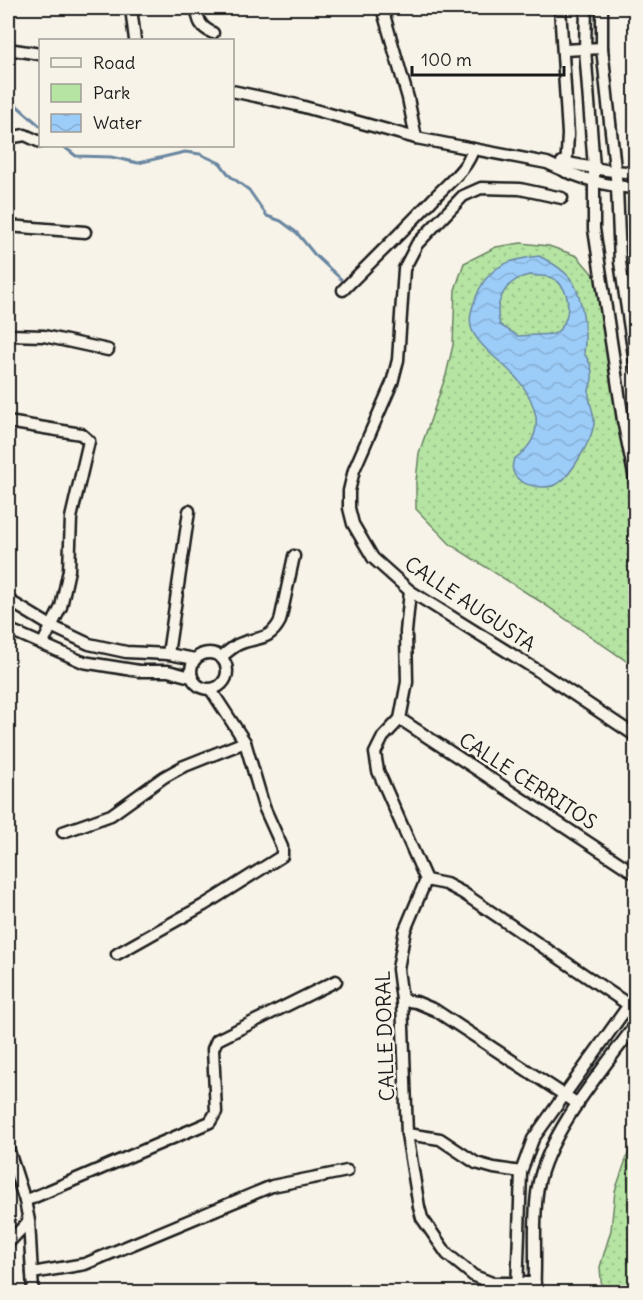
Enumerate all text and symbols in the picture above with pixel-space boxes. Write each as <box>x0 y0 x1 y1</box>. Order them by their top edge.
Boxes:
legend <box>39 39 234 147</box>
scale bar <box>412 39 564 77</box>
text: 100 m <box>421 48 472 71</box>
text: Road <box>93 51 136 74</box>
text: Park <box>93 81 130 104</box>
text: Water <box>93 111 143 134</box>
street label: CALLE AUGUSTA <box>400 551 541 657</box>
street label: CALLE CERRITOS <box>455 727 602 835</box>
street label: CALLE DORAL <box>370 970 399 1102</box>

